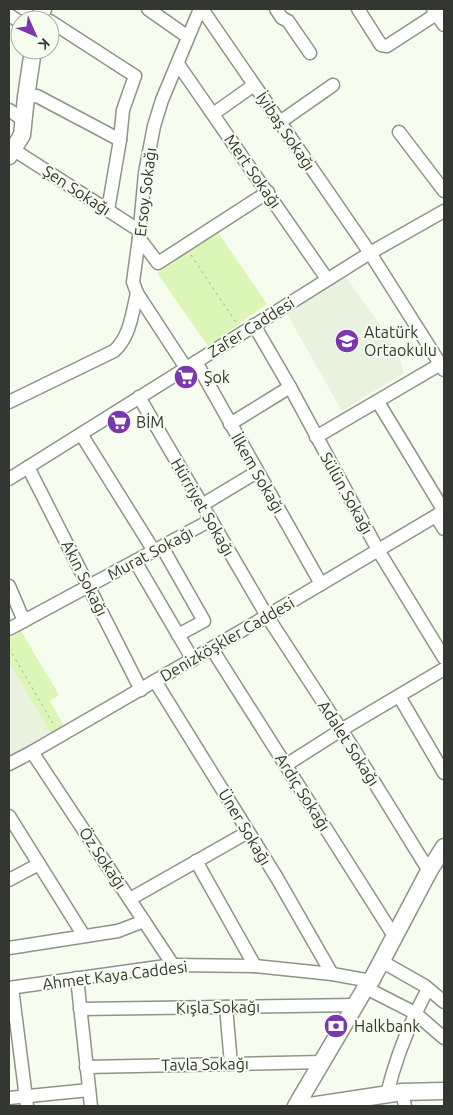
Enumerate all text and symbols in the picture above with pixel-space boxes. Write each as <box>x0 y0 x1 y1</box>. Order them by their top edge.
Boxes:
north arrow <box>10 10 60 60</box>
text: K <box>35 35 53 54</box>
street label: İyibaş Sokağı <box>253 88 319 174</box>
street label: Mert Sokağı <box>221 131 285 211</box>
street label: Ersoy Sokağı <box>131 146 159 238</box>
street label: Şen Sokağı <box>40 161 114 219</box>
street label: Zafer Caddesi <box>205 293 297 361</box>
place label: Atatürk Ortaokulu <box>364 323 437 359</box>
school or university icon: Atatürk Ortaokulu <box>334 328 360 354</box>
supermarket icon: Şok <box>173 364 199 390</box>
place label: Şok <box>204 368 230 386</box>
supermarket icon: BİM <box>106 409 132 435</box>
place label: BİM <box>136 413 164 431</box>
street label: İlkem Sokağı <box>228 430 288 516</box>
street label: Sülün Sokağı <box>317 449 377 537</box>
street label: Hürriyet Sokağı <box>168 455 238 559</box>
street label: Murat Sokağı <box>104 523 196 583</box>
street label: Akın Sokağı <box>58 537 112 619</box>
street label: Denizköşkler Caddesi <box>157 593 297 685</box>
street label: Adalet Sokağı <box>315 697 383 789</box>
street label: Ardıç Sokağı <box>272 750 334 834</box>
street label: Üner Sokağı <box>215 786 275 868</box>
street label: Öz Sokağı <box>76 824 130 892</box>
street label: Ahmet Kaya Caddesi <box>41 957 189 993</box>
street label: Kışla Sokağı <box>176 997 260 1017</box>
bank icon: Halkbank <box>323 1013 349 1039</box>
place label: Halkbank <box>354 1017 420 1035</box>
street label: Tavla Sokağı <box>161 1054 249 1074</box>

